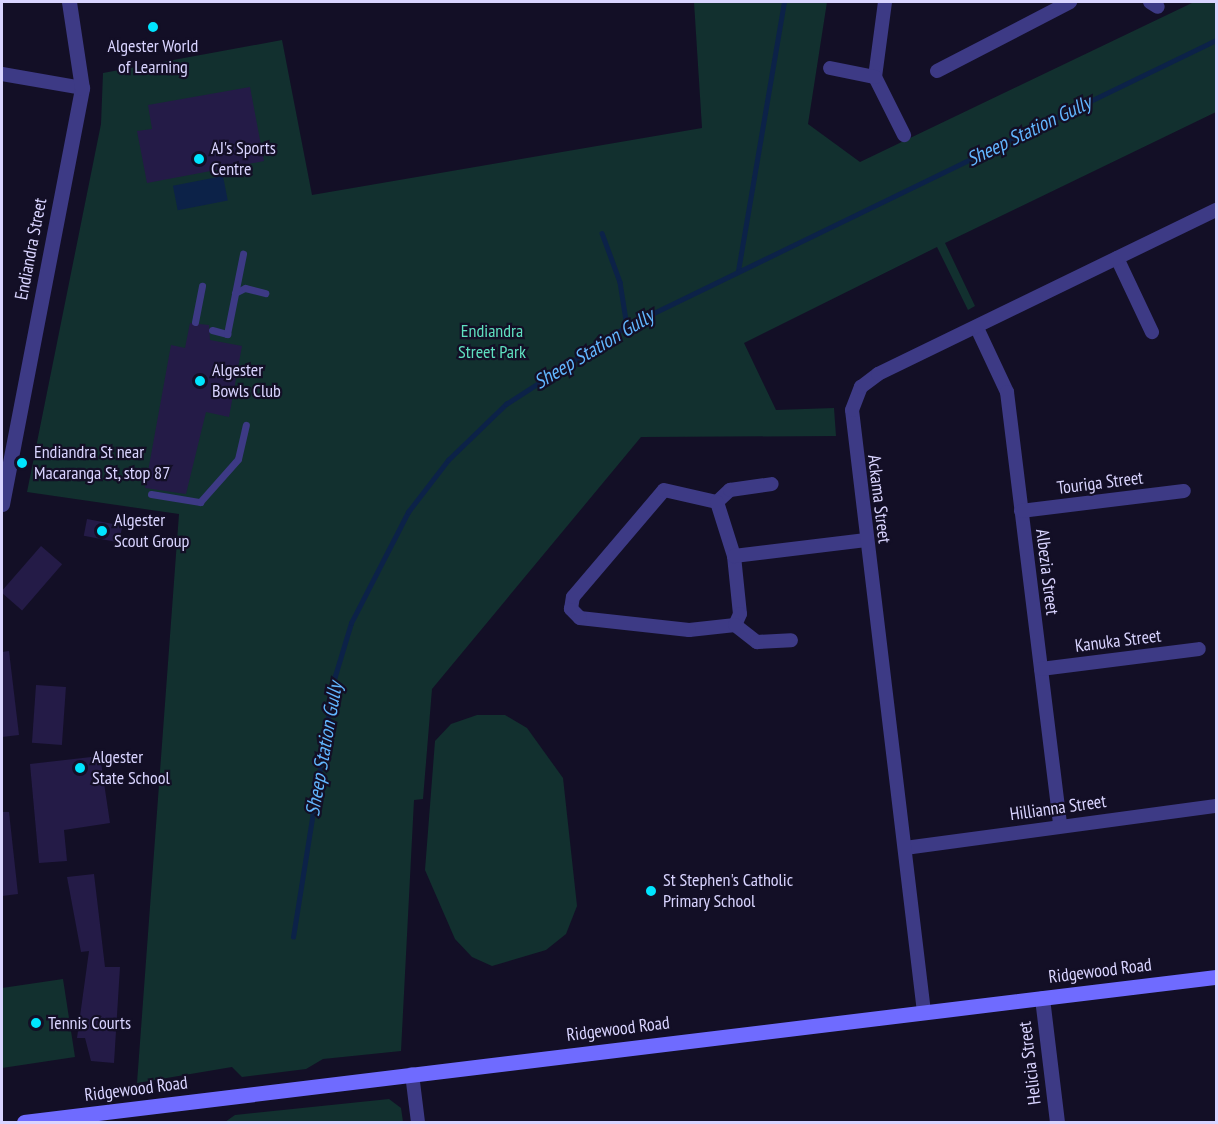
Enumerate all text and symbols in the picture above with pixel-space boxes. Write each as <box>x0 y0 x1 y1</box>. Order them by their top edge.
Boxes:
marker: Algester World of Learning <box>146 20 160 34</box>
place label: Algester World of Learning <box>107 36 199 78</box>
water label: Sheep Station Gully <box>963 90 1095 172</box>
place label: AJ's Sports Centre <box>211 138 276 180</box>
marker: AJ's Sports Centre <box>192 152 206 166</box>
street label: Endiandra Street <box>11 196 51 302</box>
water label: Sheep Station Gully <box>530 304 658 394</box>
park label: Endiandra Street Park <box>458 321 526 364</box>
place label: Algester Bowls Club <box>212 360 281 403</box>
marker: Algester Bowls Club <box>193 374 207 388</box>
place label: Endiandra St near Macaranga St, stop 87 <box>34 442 171 484</box>
street label: Ackama Street <box>863 454 895 544</box>
marker: Endiandra St near Macaranga St, stop 87 <box>15 456 29 470</box>
street label: Touriga Street <box>1056 467 1144 499</box>
place label: Algester Scout Group <box>114 510 189 552</box>
marker: Algester Scout Group <box>95 524 109 538</box>
street label: Albezia Street <box>1031 528 1063 616</box>
street label: Kanuka Street <box>1074 625 1162 657</box>
water label: Sheep Station Gully <box>300 680 348 818</box>
place label: Algester State School <box>92 747 170 789</box>
marker: Algester State School <box>73 761 87 775</box>
street label: Hillianna Street <box>1008 791 1108 825</box>
place label: St Stephen's Catholic Primary School <box>663 870 793 912</box>
marker: St Stephen's Catholic Primary School <box>644 884 658 898</box>
street label: Ridgewood Road <box>1047 954 1153 988</box>
place label: Tennis Courts <box>48 1012 131 1034</box>
street label: Ridgewood Road <box>565 1012 671 1046</box>
marker: Tennis Courts <box>29 1016 43 1030</box>
street label: Helicia Street <box>1014 1020 1046 1106</box>
street label: Ridgewood Road <box>83 1072 189 1106</box>

